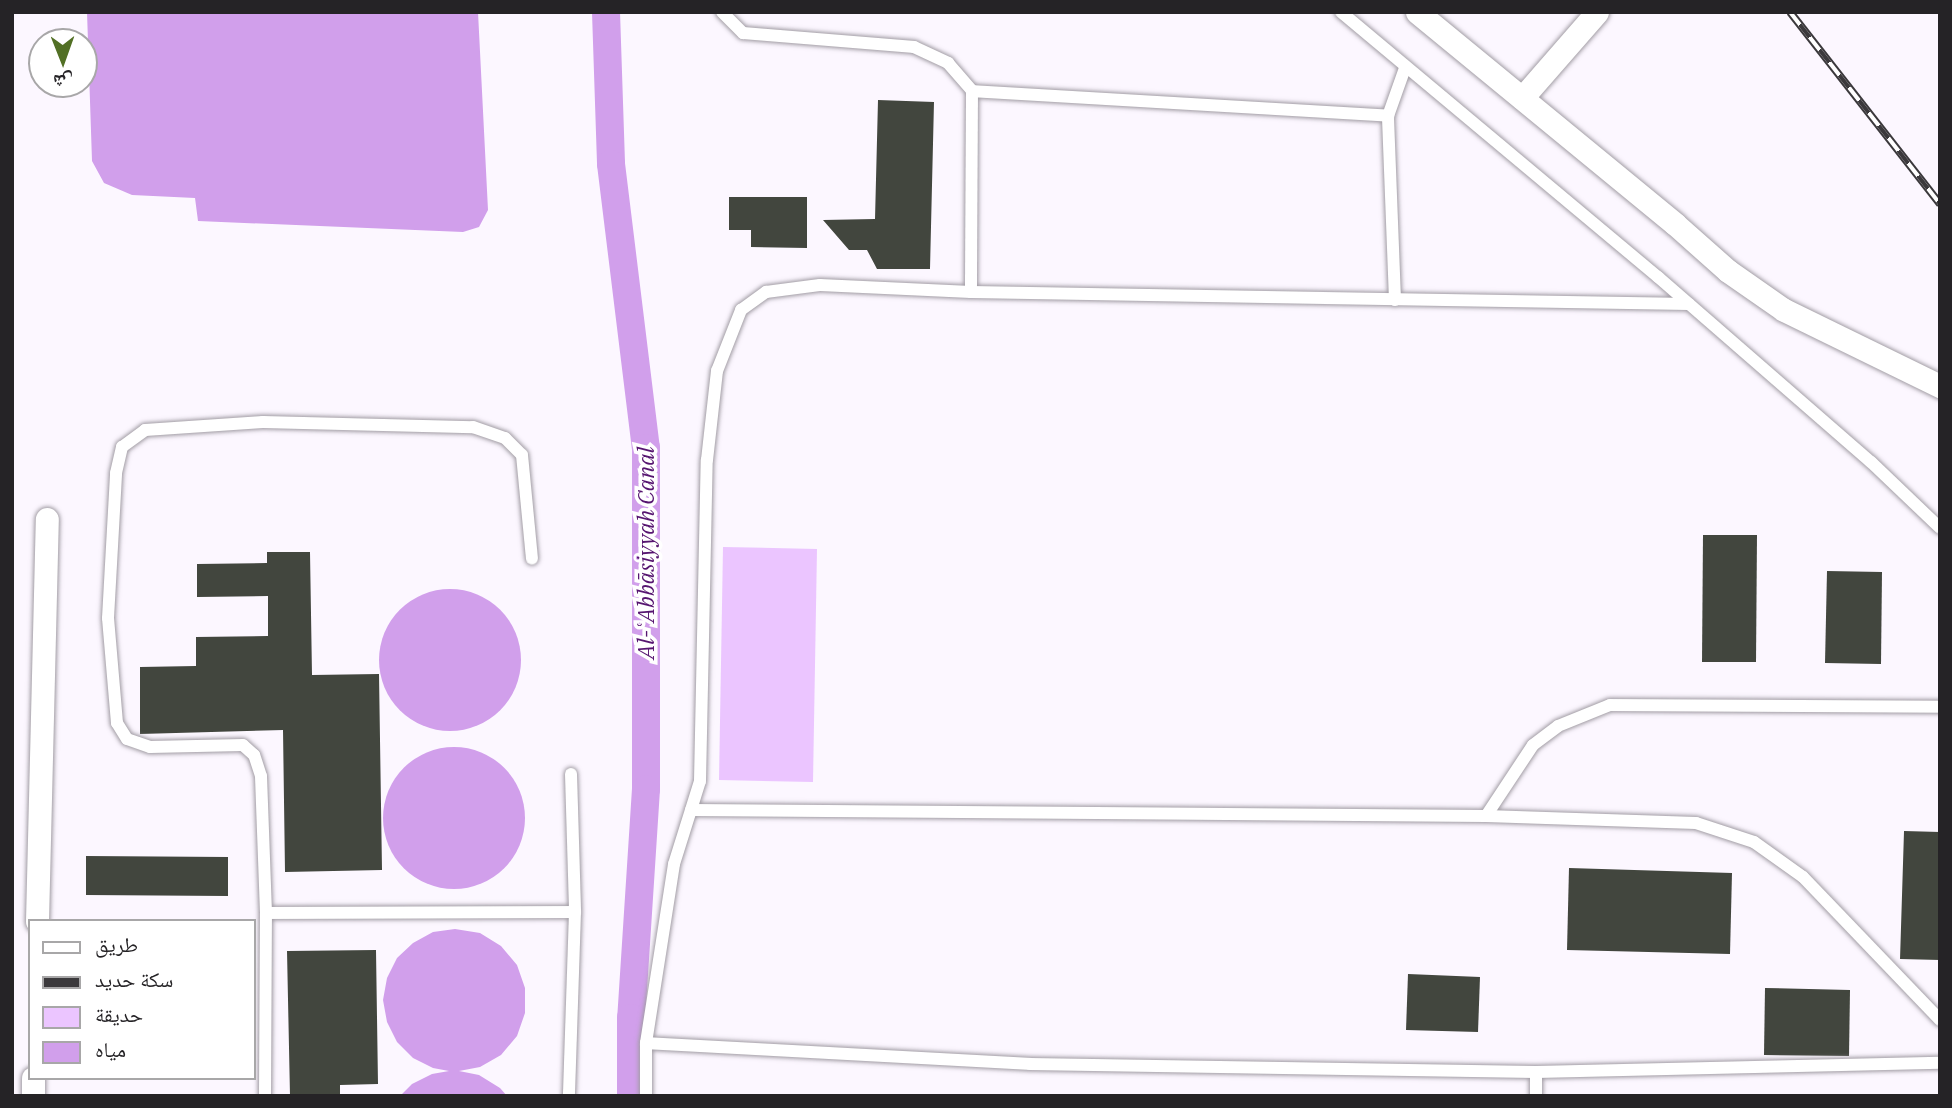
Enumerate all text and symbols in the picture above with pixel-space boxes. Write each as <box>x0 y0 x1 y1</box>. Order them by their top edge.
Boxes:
north arrow <box>28 28 98 98</box>
text: ش <box>53 70 74 94</box>
water label: Al-ʿAbbāsiyyah Canal <box>631 447 659 659</box>
legend <box>28 919 256 1080</box>
text: طريق <box>95 930 138 958</box>
text: سكة حديد <box>95 965 173 993</box>
text: حديقة <box>95 1000 143 1028</box>
text: مياه <box>95 1035 126 1063</box>

